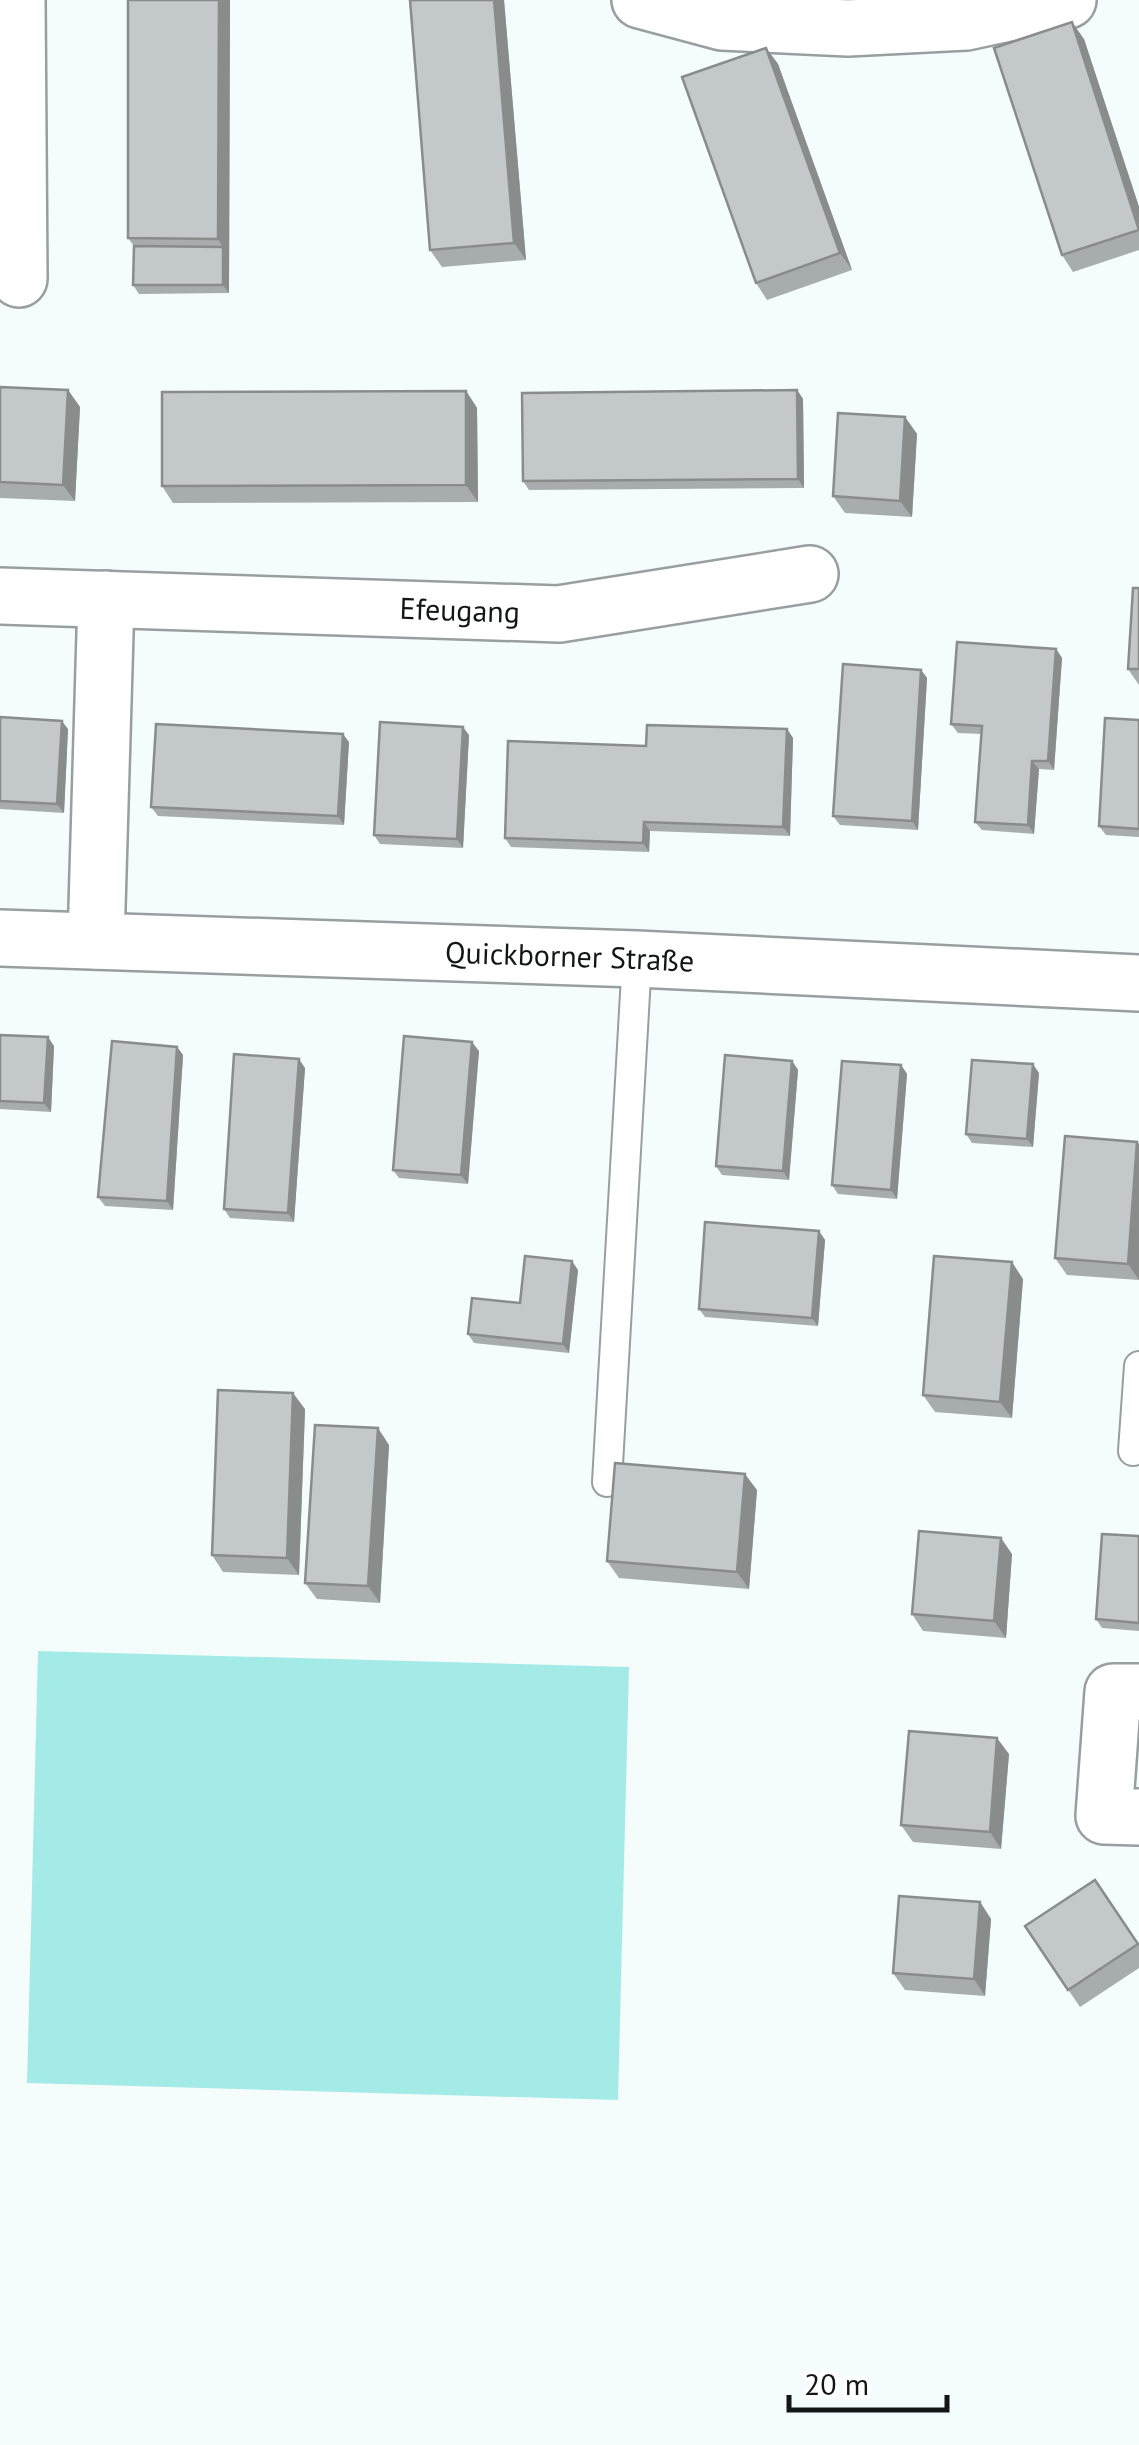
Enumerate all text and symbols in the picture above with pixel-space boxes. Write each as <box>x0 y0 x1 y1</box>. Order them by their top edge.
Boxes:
street label: Efeugang <box>399 588 521 631</box>
street label: Quickborner Straße <box>445 932 695 980</box>
scale bar <box>789 2350 946 2412</box>
text: 20 m <box>804 2364 869 2403</box>

